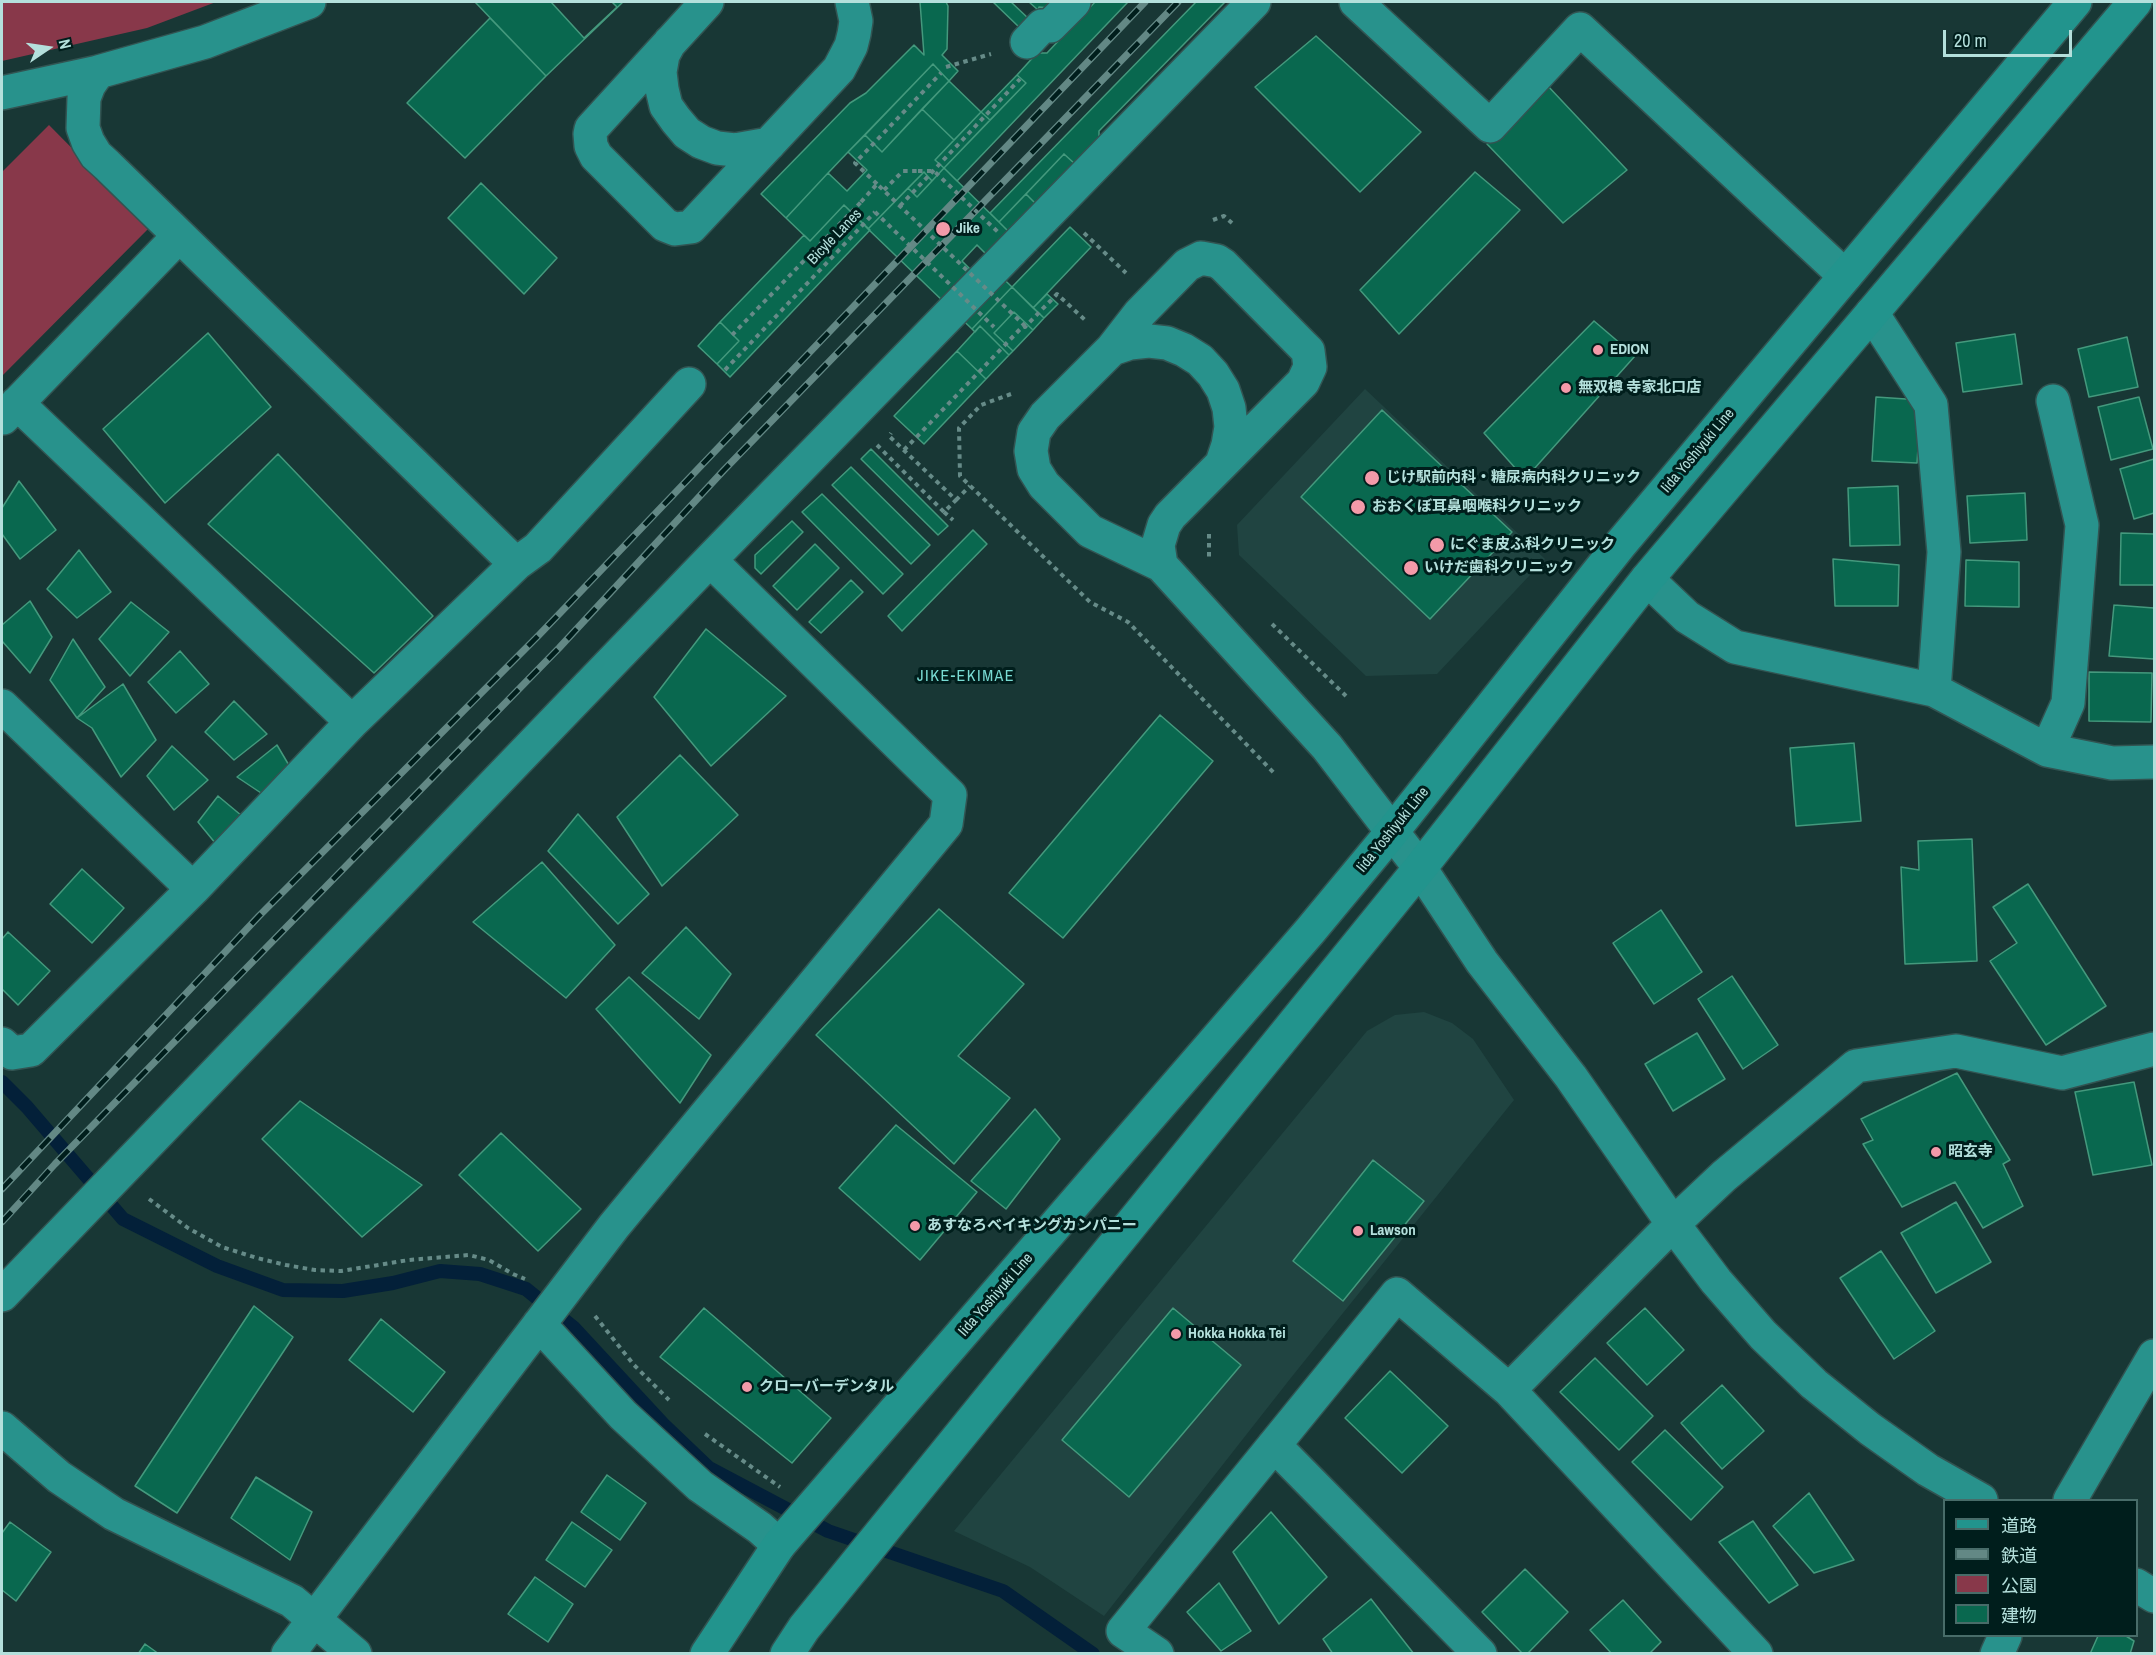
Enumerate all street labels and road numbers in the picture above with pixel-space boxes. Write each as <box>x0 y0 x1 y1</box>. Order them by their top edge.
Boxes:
street label: Bicyle Lanes <box>804 205 866 269</box>
street label: Iida Yoshiyuki Line <box>1658 405 1738 497</box>
street label: Iida Yoshiyuki Line <box>1353 784 1433 876</box>
street label: Iida Yoshiyuki Line <box>955 1250 1037 1340</box>

